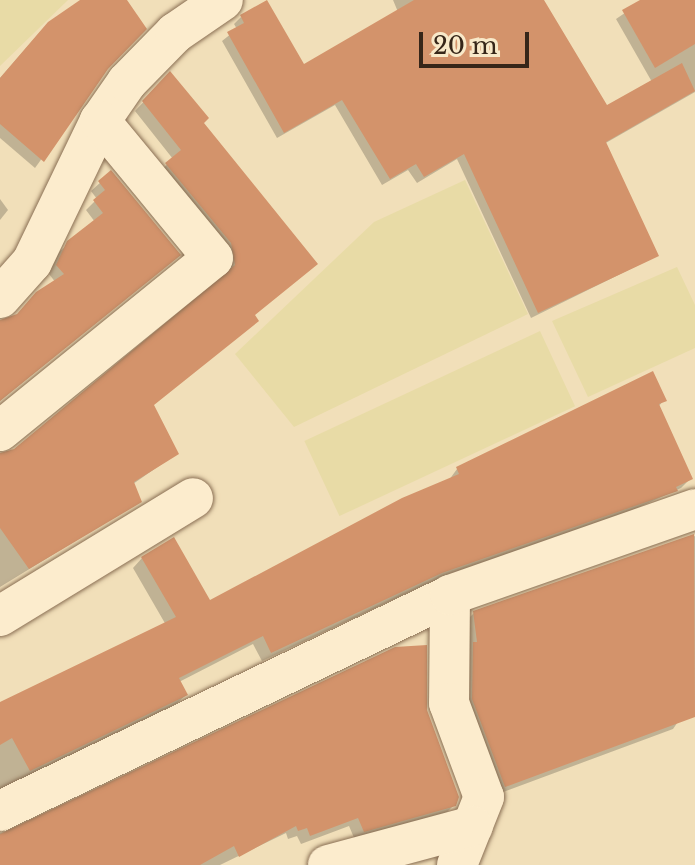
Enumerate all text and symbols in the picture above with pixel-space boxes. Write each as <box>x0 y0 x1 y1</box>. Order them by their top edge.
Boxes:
scale bar <box>423 16 533 66</box>
text: 20 m <box>433 31 498 60</box>

